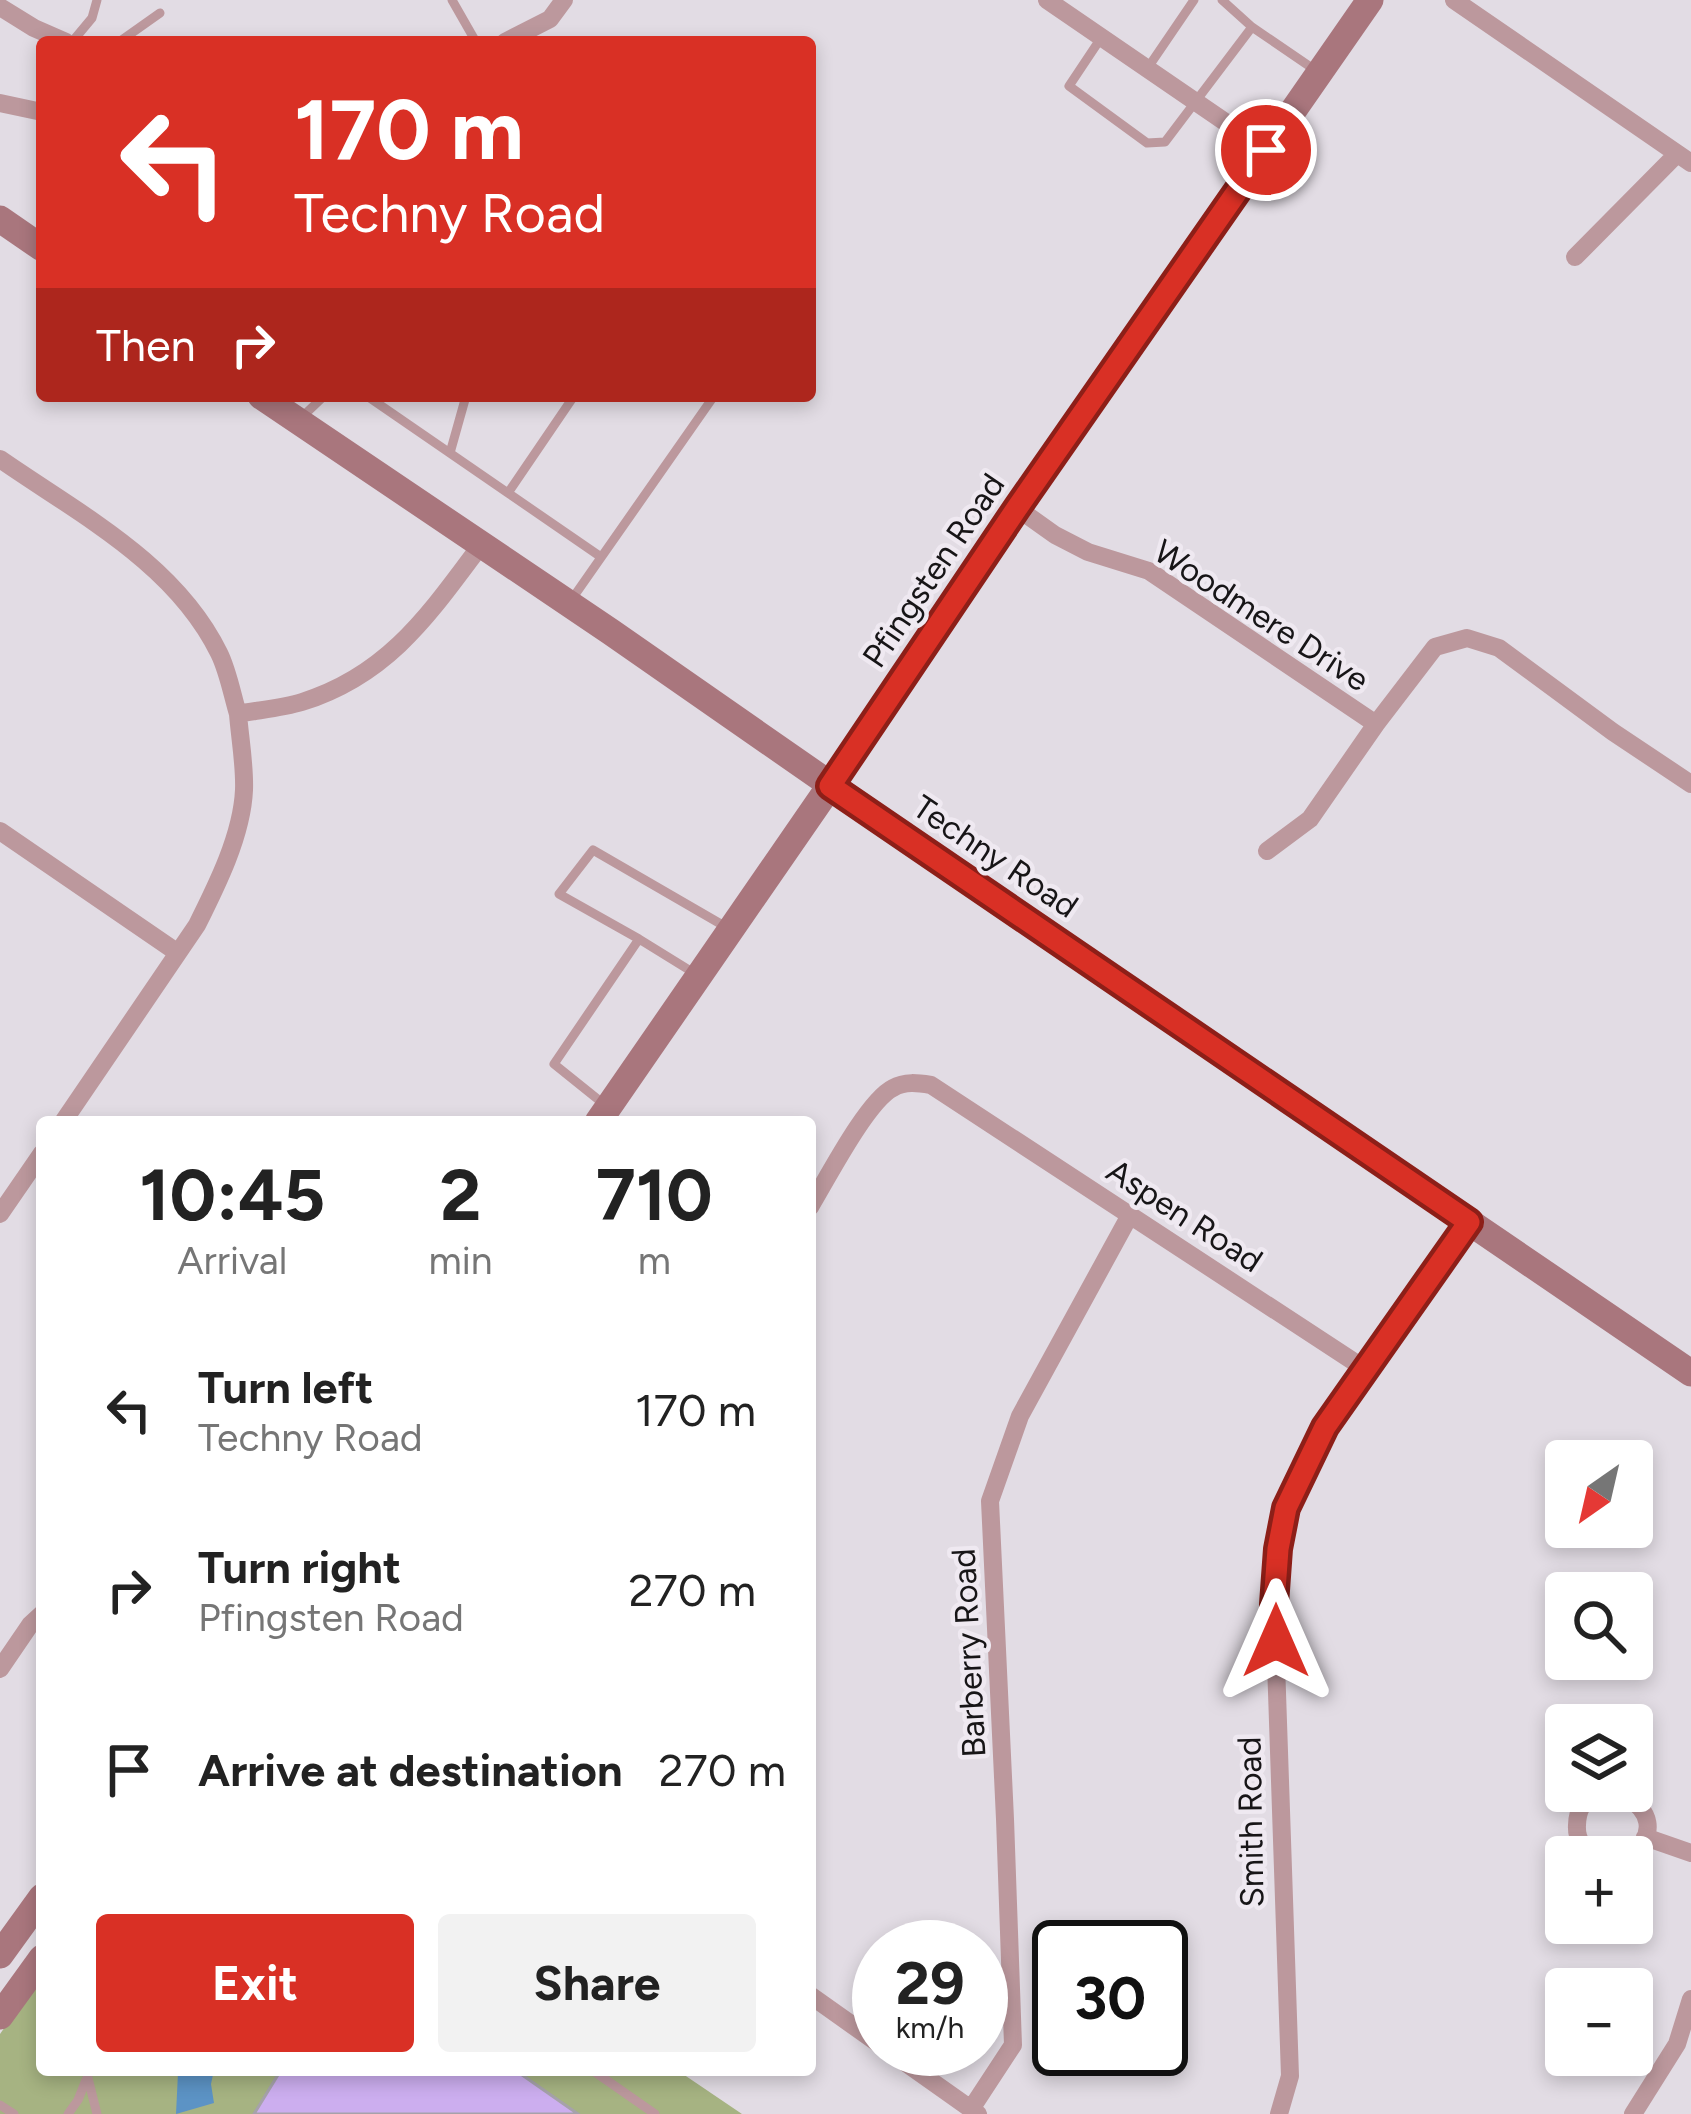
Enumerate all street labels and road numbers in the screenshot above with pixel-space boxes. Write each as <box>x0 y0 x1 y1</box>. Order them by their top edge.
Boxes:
street label: Pfingsten Road <box>854 466 1013 674</box>
street label: Woodmere Drive <box>1147 532 1376 699</box>
street label: Techny Road <box>906 787 1085 926</box>
street label: Aspen Road <box>1100 1151 1270 1280</box>
street label: Barberry Road <box>944 1547 993 1758</box>
street label: Smith Road <box>1230 1736 1271 1908</box>

